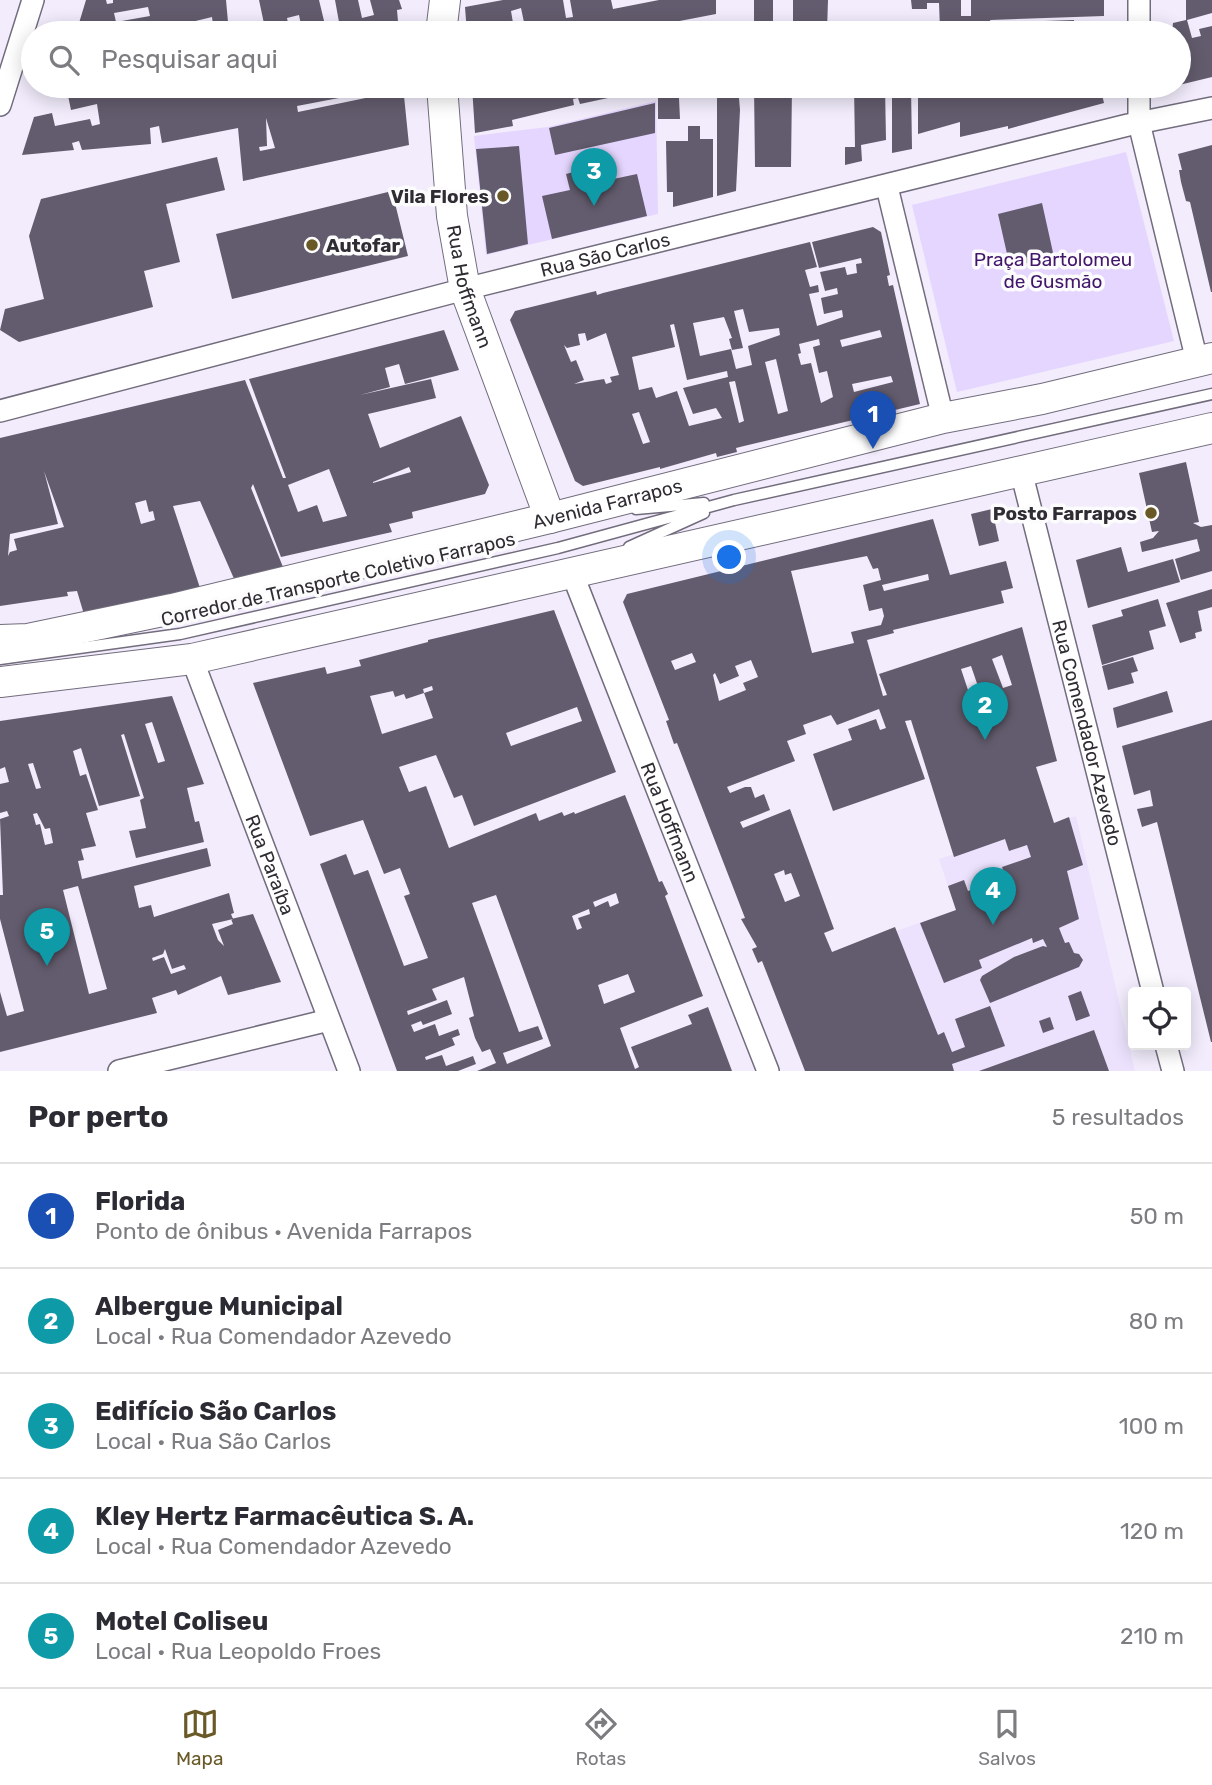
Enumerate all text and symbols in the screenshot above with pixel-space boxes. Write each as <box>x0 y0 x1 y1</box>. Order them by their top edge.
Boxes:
search box <box>21 21 1191 98</box>
icon: search <box>45 41 83 79</box>
text: Pesquisar aqui <box>101 44 278 75</box>
pin: 3 <box>571 148 617 206</box>
place label: Vila Flores <box>391 185 489 208</box>
marker: Vila Flores <box>495 188 511 204</box>
street label: Rua Hoffmann <box>442 223 497 351</box>
street label: Rua São Carlos <box>538 227 672 281</box>
place label: Autofar <box>326 234 401 257</box>
marker: Autofar <box>304 237 320 253</box>
park label: Praça Bartolomeu de Gusmão <box>974 248 1132 293</box>
pin: 1 <box>850 391 896 449</box>
street label: Avenida Farrapos <box>530 473 684 533</box>
place label: Posto Farrapos <box>993 502 1137 525</box>
marker: Posto Farrapos <box>1143 505 1159 521</box>
street label: Corredor de Transporte Coletivo Farrapos <box>159 527 517 631</box>
your location <box>712 540 746 574</box>
street label: Rua Comendador Azevedo <box>1048 617 1127 848</box>
pin: 2 <box>962 682 1008 740</box>
street label: Rua Hoffmann <box>636 759 704 886</box>
street label: Rua Paraíba <box>241 811 300 918</box>
pin: 4 <box>970 867 1016 925</box>
pin: 5 <box>24 908 70 966</box>
map controls <box>1128 987 1191 1050</box>
button: locate <box>1128 987 1191 1050</box>
text: Por perto <box>28 1099 169 1135</box>
text: 5 resultados <box>1052 1103 1184 1131</box>
text: Florida <box>95 1186 185 1217</box>
text: 1 <box>45 1202 57 1230</box>
text: 50 m <box>1130 1202 1184 1230</box>
text: Ponto de ônibus · Avenida Farrapos <box>95 1217 472 1245</box>
text: Albergue Municipal <box>95 1291 343 1322</box>
text: 2 <box>44 1307 58 1335</box>
text: 80 m <box>1129 1307 1184 1335</box>
text: Local · Rua Comendador Azevedo <box>95 1322 452 1350</box>
text: Edifício São Carlos <box>95 1396 336 1427</box>
text: 3 <box>43 1412 59 1440</box>
text: 100 m <box>1119 1412 1184 1440</box>
text: Local · Rua São Carlos <box>95 1427 331 1455</box>
text: Kley Hertz Farmacêutica S. A. <box>95 1501 474 1532</box>
text: 4 <box>43 1517 59 1545</box>
text: 120 m <box>1120 1517 1184 1545</box>
text: Local · Rua Comendador Azevedo <box>95 1532 452 1560</box>
text: Motel Coliseu <box>95 1606 268 1637</box>
text: 5 <box>44 1622 58 1650</box>
text: 210 m <box>1120 1622 1184 1650</box>
text: Local · Rua Leopoldo Froes <box>95 1637 381 1665</box>
tab: Mapa <box>176 1705 223 1770</box>
tab: Rotas <box>575 1705 626 1770</box>
tab: Salvos <box>978 1705 1036 1770</box>

